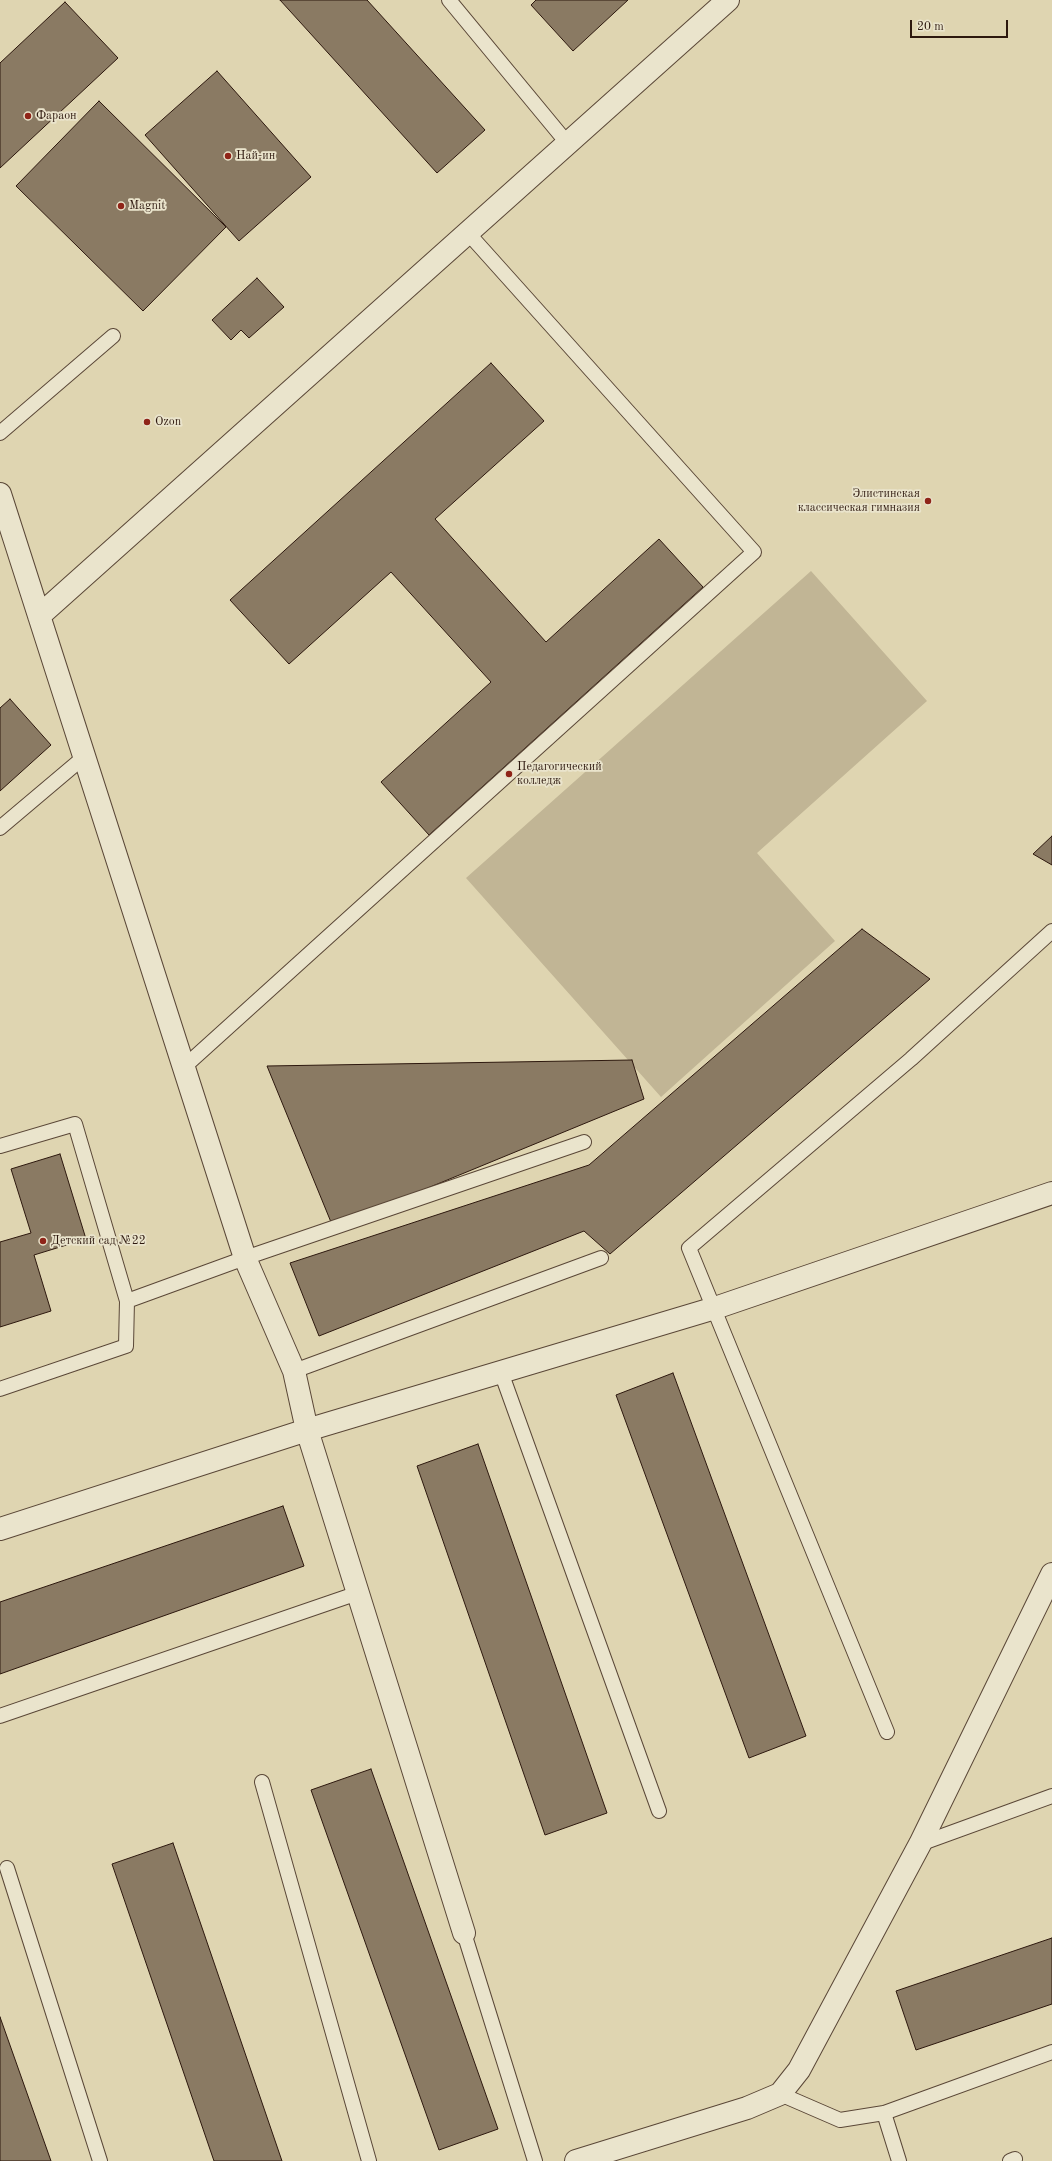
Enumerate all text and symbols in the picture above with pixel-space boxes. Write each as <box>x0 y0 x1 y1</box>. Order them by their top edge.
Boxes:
scale bar <box>912 12 1010 38</box>
text: 20 m <box>917 21 944 33</box>
place label: Фараон <box>36 109 77 123</box>
marker: Фараон <box>23 111 33 121</box>
place label: Най-ин <box>236 149 275 163</box>
marker: Най-ин <box>223 151 233 161</box>
place label: Magnit <box>129 199 165 213</box>
marker: Magnit <box>116 201 126 211</box>
place label: Ozon <box>155 415 181 429</box>
marker: Ozon <box>142 417 152 427</box>
place label: Элистинская классическая гимназия <box>798 487 920 515</box>
marker: Элистинская классическая гимназия <box>923 496 933 506</box>
place label: Педагогический колледж <box>517 760 602 788</box>
marker: Педагогический колледж <box>504 769 514 779</box>
place label: Детский сад №22 <box>51 1234 146 1248</box>
marker: Детский сад №22 <box>38 1236 48 1246</box>

